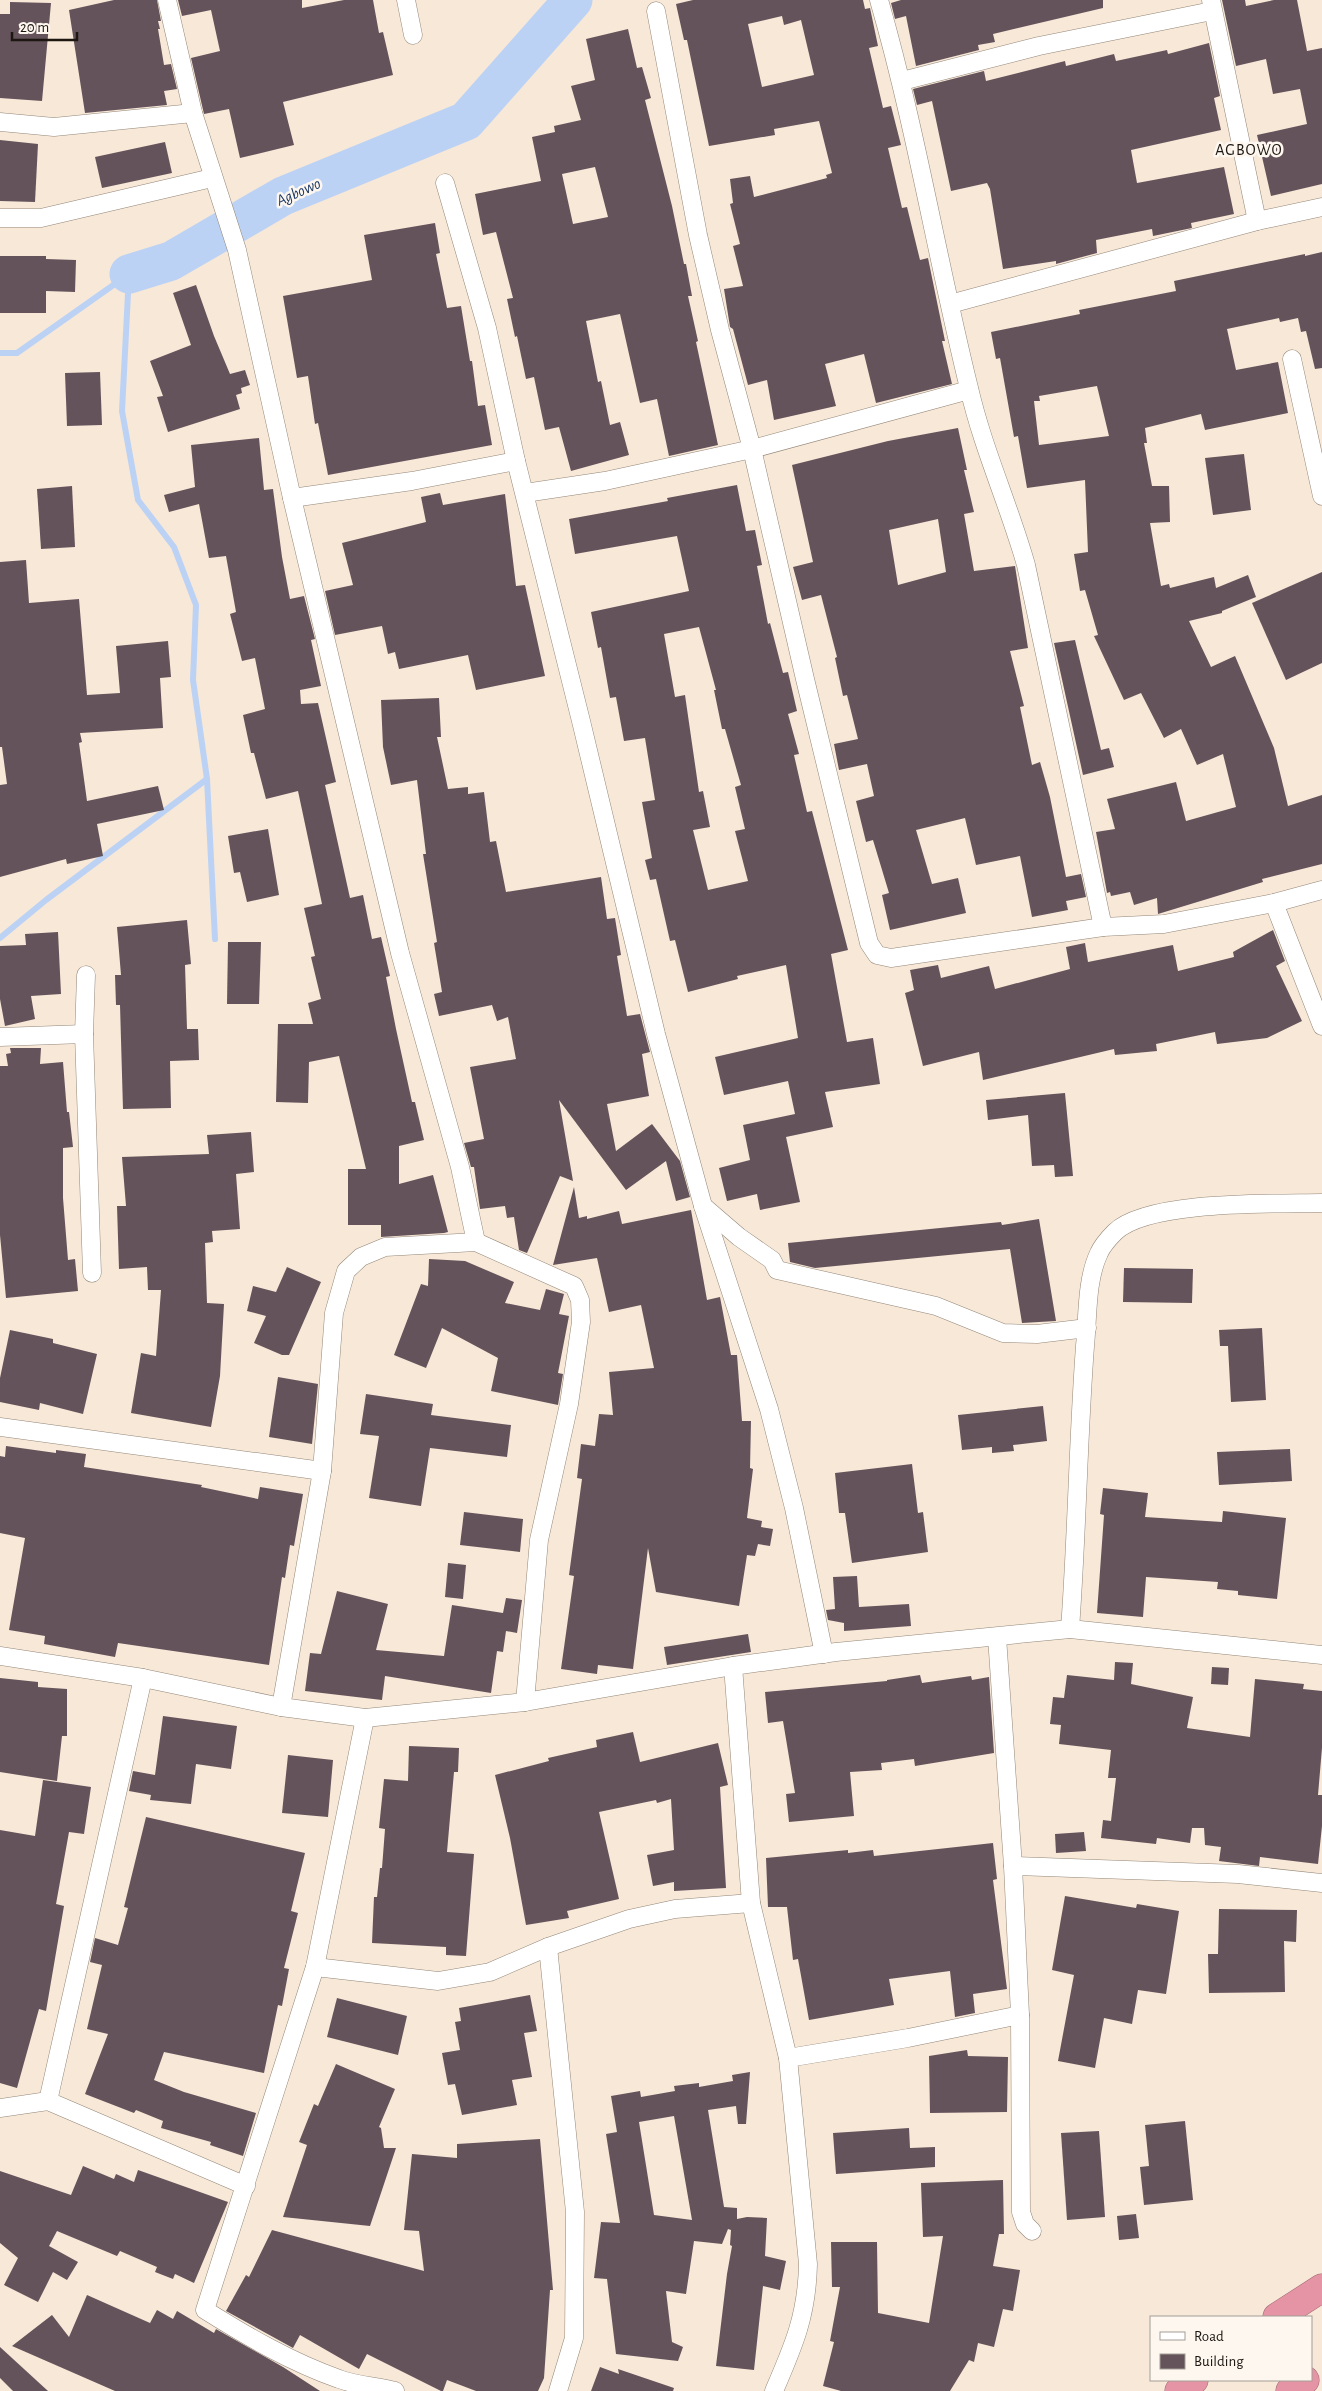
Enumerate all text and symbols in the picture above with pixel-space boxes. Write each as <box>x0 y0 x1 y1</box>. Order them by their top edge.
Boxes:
scale bar <box>12 10 78 42</box>
text: 20 m <box>20 20 49 35</box>
district label: AGBOWO <box>1215 142 1283 158</box>
water label: Agbowo <box>273 175 323 209</box>
legend <box>1150 2316 1312 2381</box>
text: Road <box>1194 2329 1224 2344</box>
text: Building <box>1194 2354 1244 2369</box>

